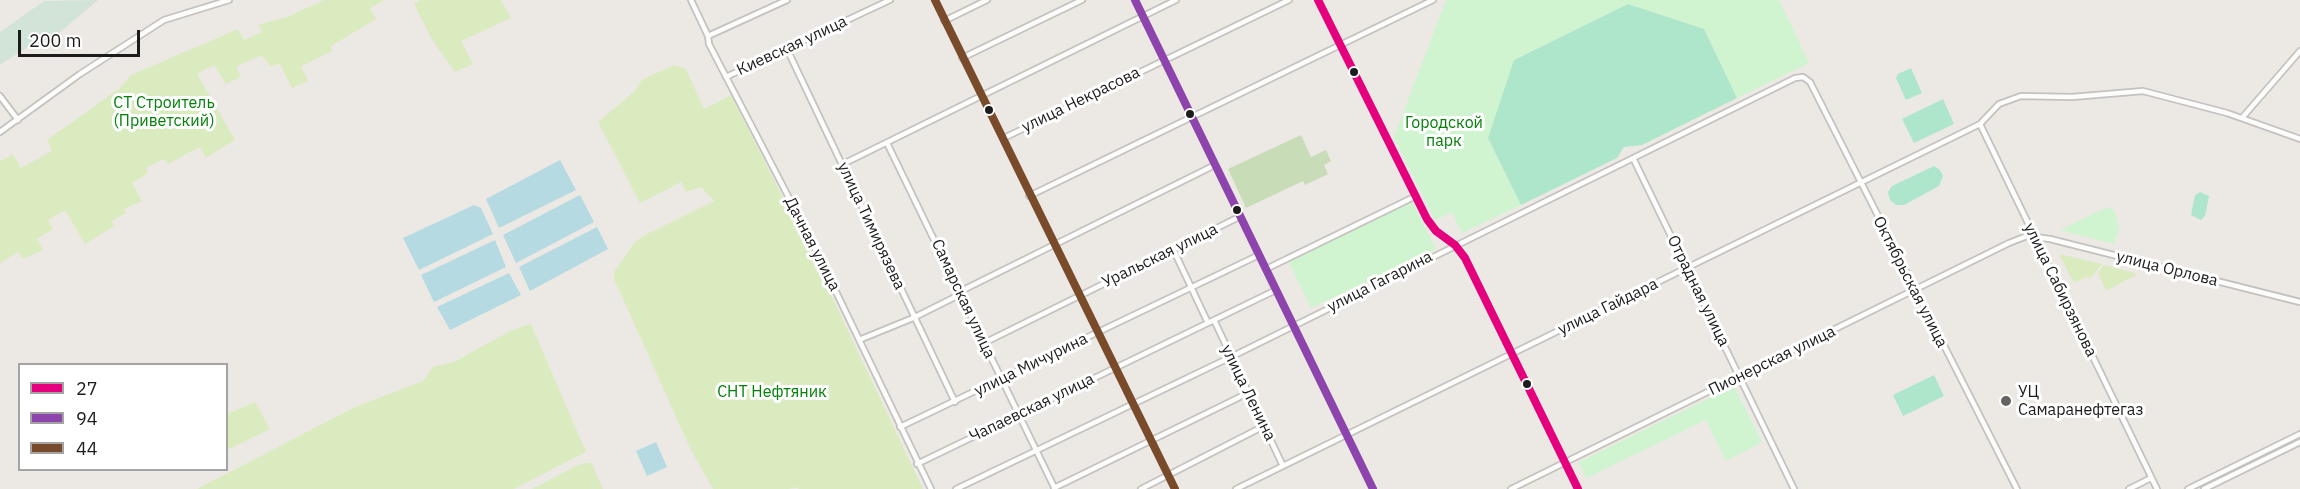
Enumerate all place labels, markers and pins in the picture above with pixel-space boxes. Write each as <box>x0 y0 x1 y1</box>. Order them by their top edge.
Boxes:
unlabelled marker <box>1348 66 1360 78</box>
unlabelled marker <box>983 104 995 116</box>
unlabelled marker <box>1184 108 1196 120</box>
unlabelled marker <box>1231 204 1243 216</box>
unlabelled marker <box>1521 378 1533 390</box>
place label: УЦ Самаранефтегаз <box>2018 382 2143 420</box>
marker: УЦ Самаранефтегаз <box>1999 394 2013 408</box>

